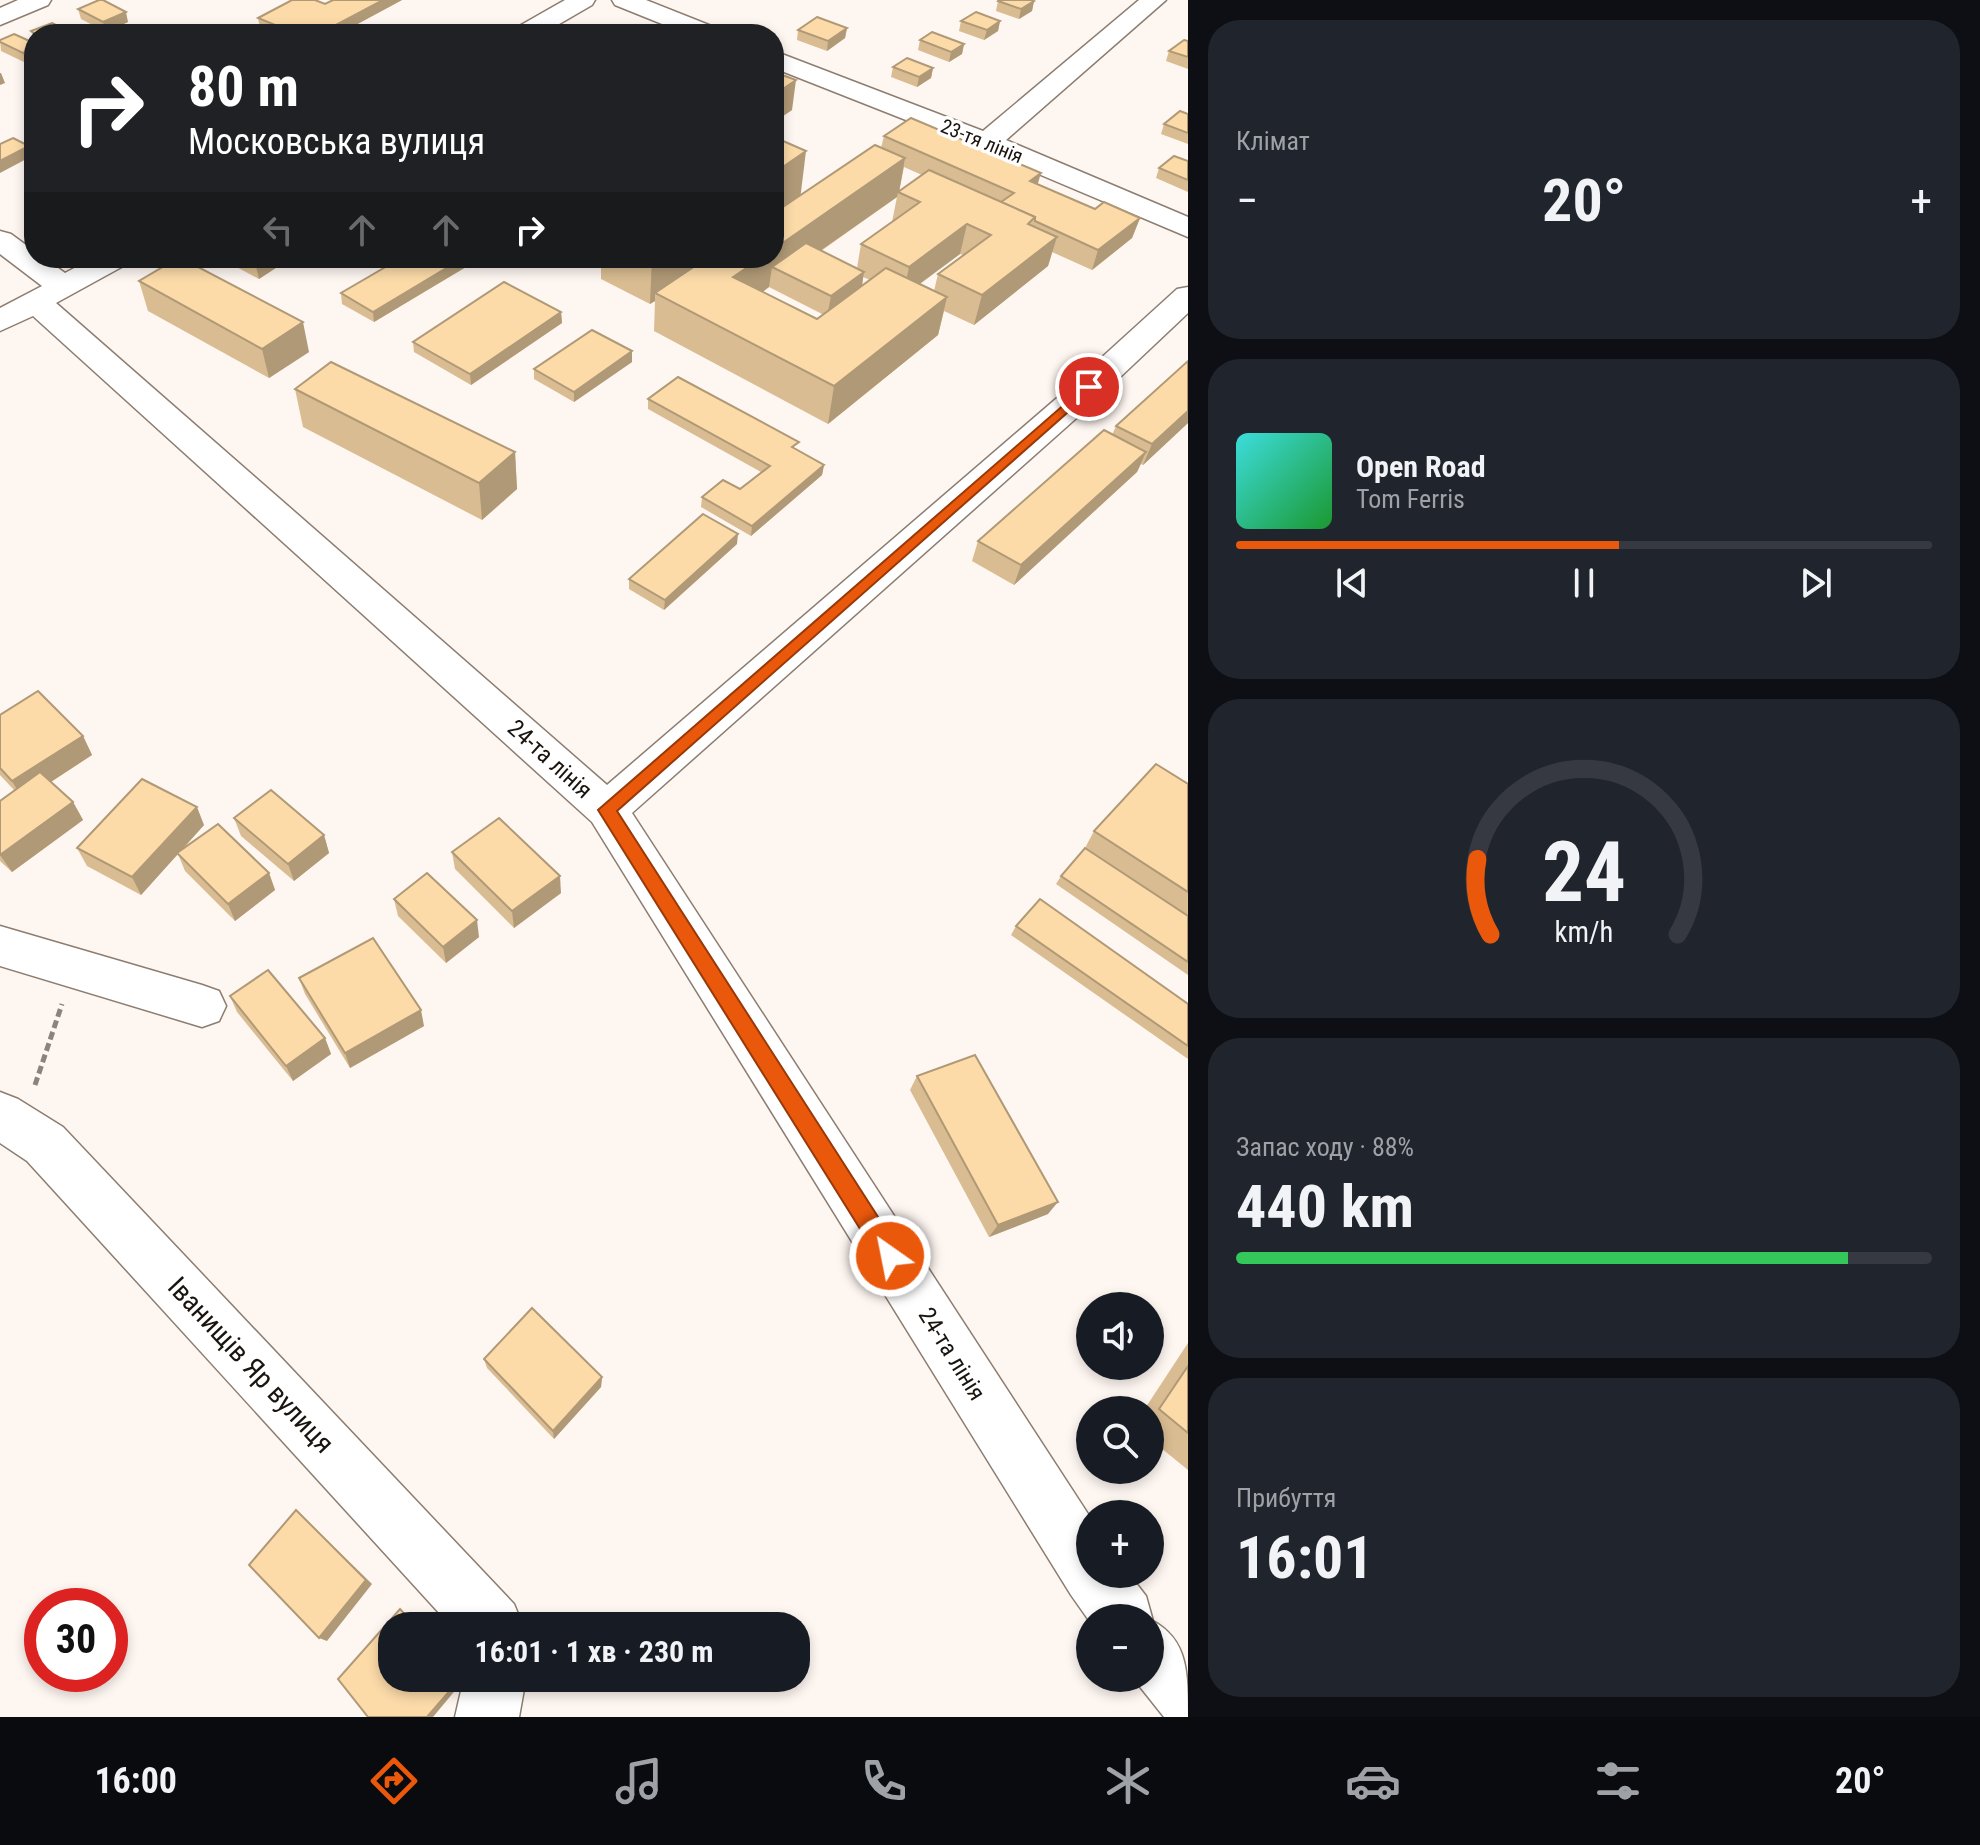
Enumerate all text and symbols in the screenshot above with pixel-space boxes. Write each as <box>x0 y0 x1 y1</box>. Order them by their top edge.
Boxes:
text: 80 m <box>188 54 299 120</box>
icon: right <box>56 56 160 160</box>
street label: 23-тя лінія <box>937 114 1027 168</box>
text: Московська вулиця <box>188 121 485 163</box>
text: Клімат <box>1236 126 1310 156</box>
text: 20° <box>1542 165 1626 236</box>
text: − <box>1236 175 1258 227</box>
text: + <box>1910 175 1932 227</box>
icon: left <box>256 208 300 252</box>
icon: ahead <box>340 208 384 252</box>
icon: ahead <box>424 208 468 252</box>
icon: right <box>508 208 552 252</box>
pin <box>1055 353 1123 421</box>
icon: arrive <box>1067 365 1111 409</box>
text: Open Road <box>1356 449 1486 484</box>
text: Tom Ferris <box>1356 484 1465 514</box>
icon: previous <box>1330 561 1374 605</box>
icon: pause <box>1562 561 1606 605</box>
icon: next <box>1794 561 1838 605</box>
street label: 24-та лінія <box>502 714 598 804</box>
text: 24 <box>1542 823 1626 920</box>
text: km/h <box>1555 915 1613 949</box>
text: Запас ходу · 88% <box>1236 1132 1414 1162</box>
text: 440 km <box>1236 1171 1414 1242</box>
position arrow <box>848 1214 932 1298</box>
street label: Іванищів Яр вулиця <box>161 1270 341 1460</box>
map controls <box>1076 1292 1164 1692</box>
button: sound <box>1076 1292 1164 1380</box>
street label: 24-та лінія <box>913 1303 991 1405</box>
button: search <box>1076 1396 1164 1484</box>
text: Прибуття <box>1236 1483 1336 1513</box>
button: + <box>1076 1500 1164 1588</box>
text: 16:01 <box>1236 1522 1374 1593</box>
speed limit sign: 30 <box>24 1588 128 1692</box>
button: − <box>1076 1604 1164 1692</box>
text: 16:01 · 1 хв · 230 m <box>475 1634 713 1669</box>
icon: directions <box>366 1753 422 1809</box>
icon: music <box>611 1753 667 1809</box>
icon: phone <box>856 1753 912 1809</box>
icon: climate <box>1100 1753 1156 1809</box>
icon: car <box>1345 1753 1401 1809</box>
icon: filters <box>1590 1753 1646 1809</box>
text: 16:00 <box>94 1760 177 1802</box>
text: 20° <box>1835 1760 1885 1802</box>

